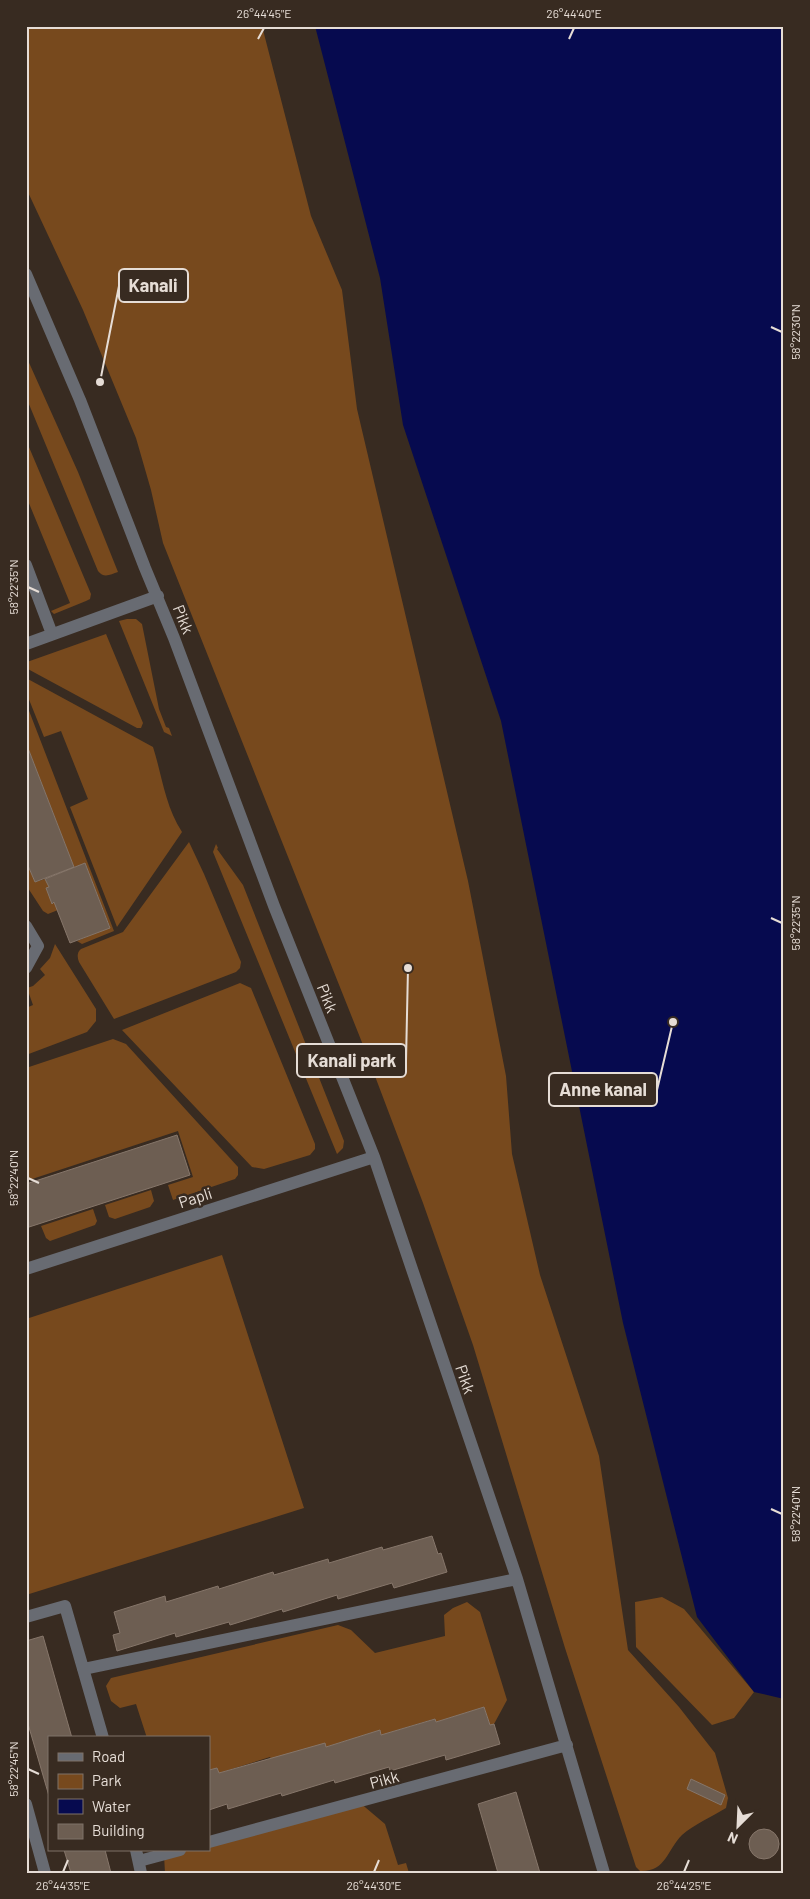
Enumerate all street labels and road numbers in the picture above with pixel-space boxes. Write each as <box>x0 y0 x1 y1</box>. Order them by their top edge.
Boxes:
street label: Pikk <box>170 602 198 636</box>
street label: Pikk <box>314 981 342 1015</box>
street label: Papli <box>176 1183 214 1211</box>
street label: Pikk <box>452 1362 480 1396</box>
street label: Pikk <box>367 1766 401 1792</box>

